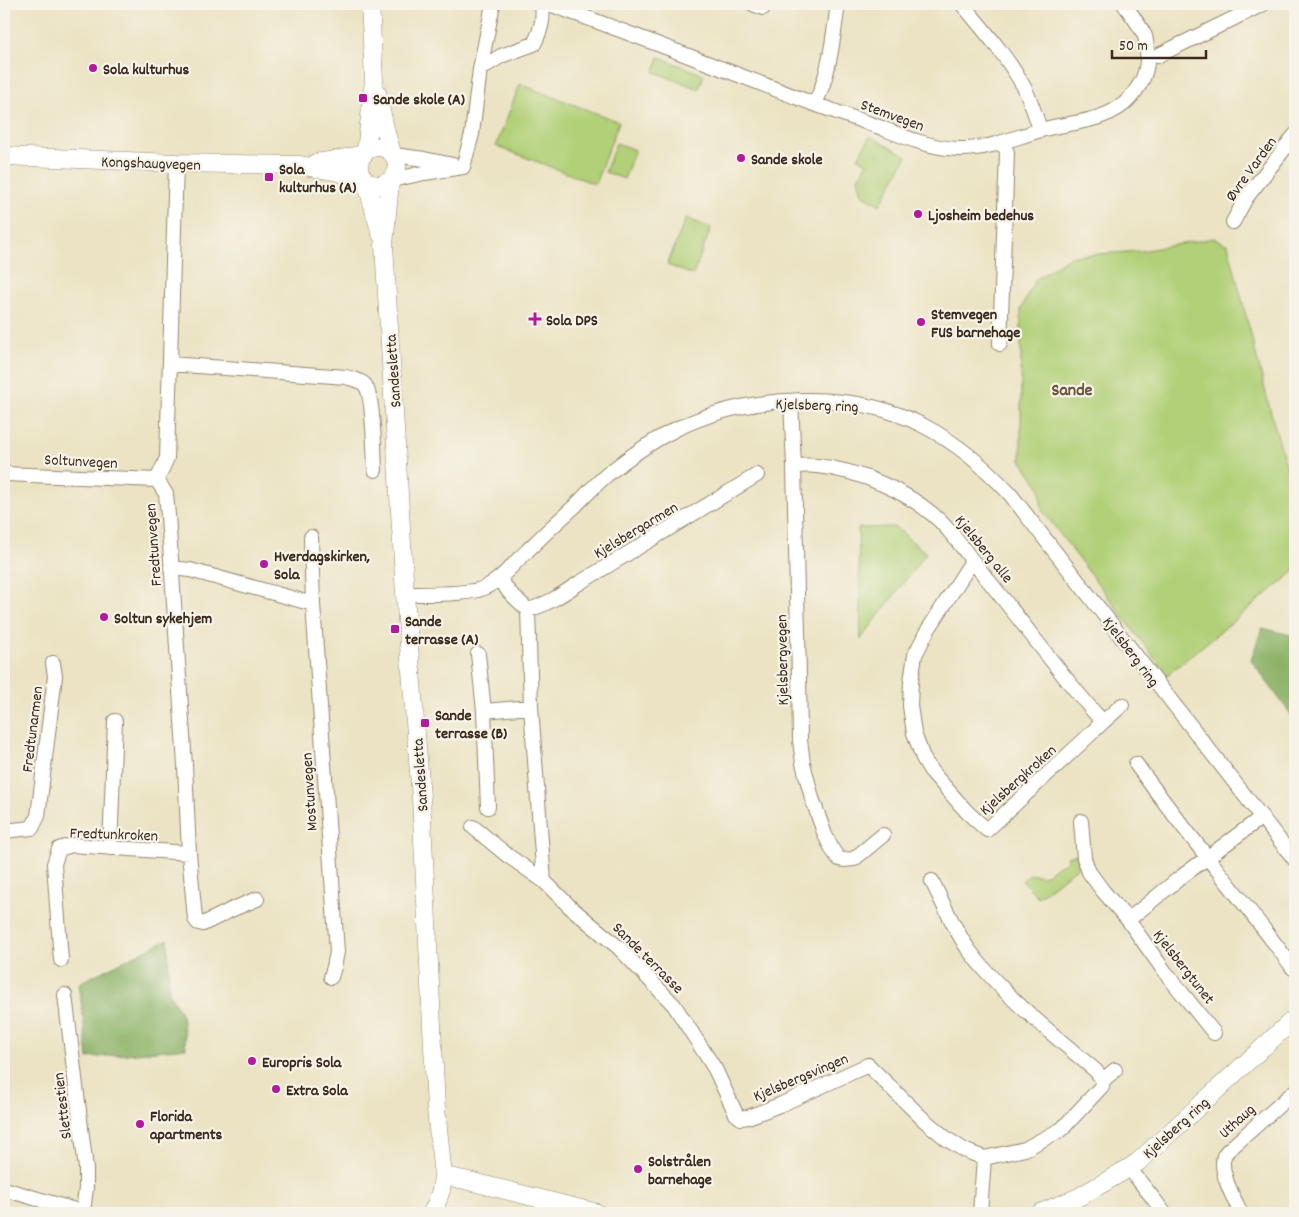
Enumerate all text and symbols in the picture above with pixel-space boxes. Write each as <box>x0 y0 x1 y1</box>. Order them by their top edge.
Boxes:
scale bar <box>1112 28 1205 60</box>
text: 50 m <box>1119 36 1148 58</box>
place label: Sola kulturhus <box>103 59 189 82</box>
marker: Sola kulturhus <box>87 62 99 74</box>
place label: Sande skole (A) <box>373 89 465 112</box>
marker: Sande skole (A) <box>357 92 369 104</box>
street label: Stemvegen <box>857 94 927 138</box>
street label: Øvre Varden <box>1221 132 1283 207</box>
place label: Sande skole <box>751 149 822 172</box>
street label: Kongshaugvegen <box>101 151 201 178</box>
marker: Sande skole <box>735 152 747 164</box>
place label: Sola kulturhus (A) <box>279 159 356 200</box>
marker: Sola kulturhus (A) <box>263 171 275 183</box>
place label: Ljosheim bedehus <box>928 205 1034 228</box>
marker: Ljosheim bedehus <box>912 208 924 220</box>
place label: Stemvegen FUS barnehage <box>931 304 1020 345</box>
place label: Sola DPS <box>546 310 598 333</box>
marker: Sola DPS <box>528 312 542 326</box>
marker: Stemvegen FUS barnehage <box>915 316 927 328</box>
street label: Sandesletta <box>380 333 409 408</box>
district label: Sande <box>1051 379 1093 404</box>
street label: Kjelsberg ring <box>775 394 859 419</box>
street label: Soltunvegen <box>44 449 118 476</box>
street label: Kjelsbergarmen <box>590 497 683 565</box>
street label: Fredtunvegen <box>140 503 169 587</box>
street label: Kjelsberg alle <box>948 511 1018 589</box>
place label: Hverdagskirken, Sola <box>274 546 370 587</box>
marker: Hverdagskirken, Sola <box>258 558 270 570</box>
place label: Soltun sykehjem <box>114 608 212 631</box>
marker: Soltun sykehjem <box>98 611 110 623</box>
place label: Sande terrasse (A) <box>405 611 478 652</box>
street label: Kjelsberg ring <box>1096 612 1164 693</box>
street label: Kjelsbergvegen <box>771 614 796 706</box>
marker: Sande terrasse (A) <box>389 623 401 635</box>
street label: Fredtunarmen <box>17 685 50 774</box>
place label: Sande terrasse (B) <box>435 705 507 746</box>
marker: Sande terrasse (B) <box>419 717 431 729</box>
street label: Sandesletta <box>407 737 436 812</box>
street label: Kjelsbergkroken <box>975 740 1062 822</box>
street label: Mostunvegen <box>296 752 325 832</box>
street label: Fredtunkroken <box>69 822 158 849</box>
street label: Sande terrasse <box>606 918 688 1000</box>
street label: Kjelsbergtunet <box>1147 925 1220 1010</box>
street label: Kjelsbergsvingen <box>750 1048 852 1109</box>
place label: Europris Sola <box>262 1052 343 1075</box>
marker: Europris Sola <box>246 1055 258 1067</box>
street label: Slettestien <box>48 1071 79 1140</box>
place label: Extra Sola <box>286 1080 349 1103</box>
marker: Extra Sola <box>270 1083 282 1095</box>
street label: Kjelsberg ring <box>1138 1093 1215 1165</box>
street label: Uthaug <box>1214 1099 1261 1145</box>
place label: Florida apartments <box>150 1106 223 1147</box>
marker: Florida apartments <box>134 1118 146 1130</box>
place label: Solstrålen barnehage <box>648 1151 712 1192</box>
marker: Solstrålen barnehage <box>632 1163 644 1175</box>

